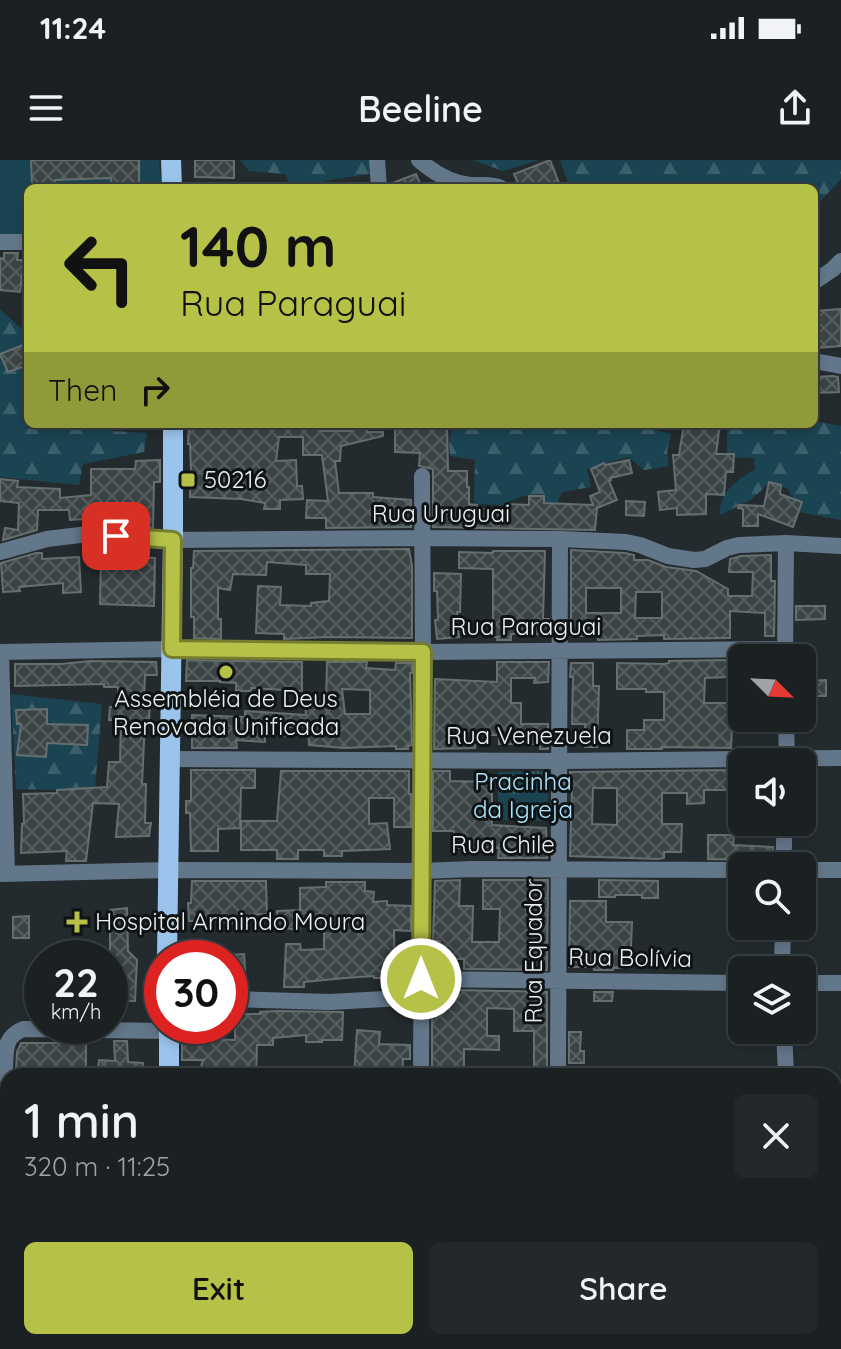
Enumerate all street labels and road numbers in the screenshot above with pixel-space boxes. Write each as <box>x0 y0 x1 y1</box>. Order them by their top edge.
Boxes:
street label: Rua Uruguai <box>372 498 510 528</box>
street label: Rua Paraguai <box>451 611 601 641</box>
street label: Rua Venezuela <box>446 720 612 750</box>
street label: Rua Chile <box>451 829 555 859</box>
street label: Rua Equador <box>518 878 548 1024</box>
street label: Rua Bolívia <box>568 941 692 973</box>

